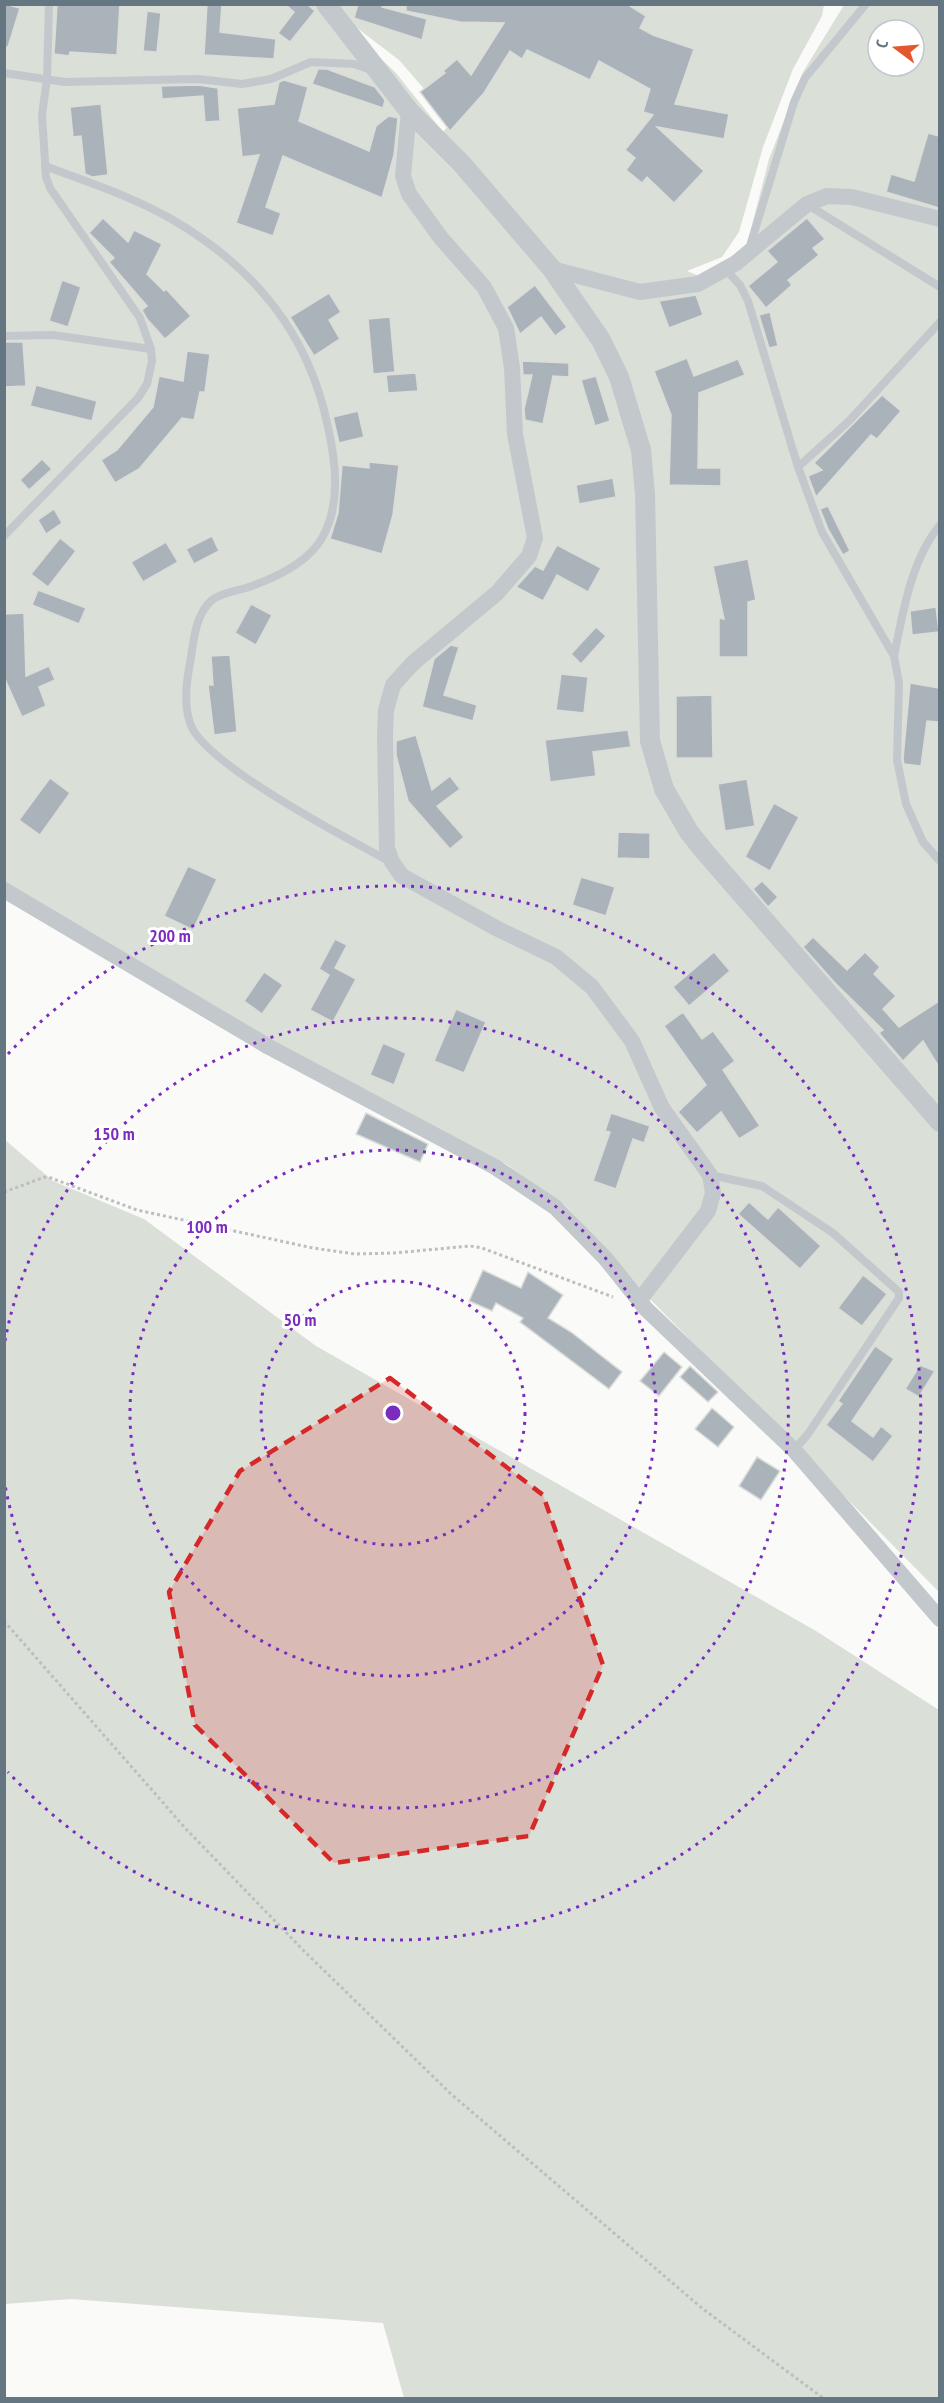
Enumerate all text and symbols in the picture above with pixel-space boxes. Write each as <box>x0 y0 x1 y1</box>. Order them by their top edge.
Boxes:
north arrow <box>866 18 926 78</box>
text: С <box>871 37 892 50</box>
text: 200 m <box>149 924 191 947</box>
text: 150 m <box>93 1122 135 1145</box>
text: 100 m <box>186 1215 228 1238</box>
text: 50 m <box>284 1308 316 1331</box>
centre of rings <box>383 1403 403 1423</box>

